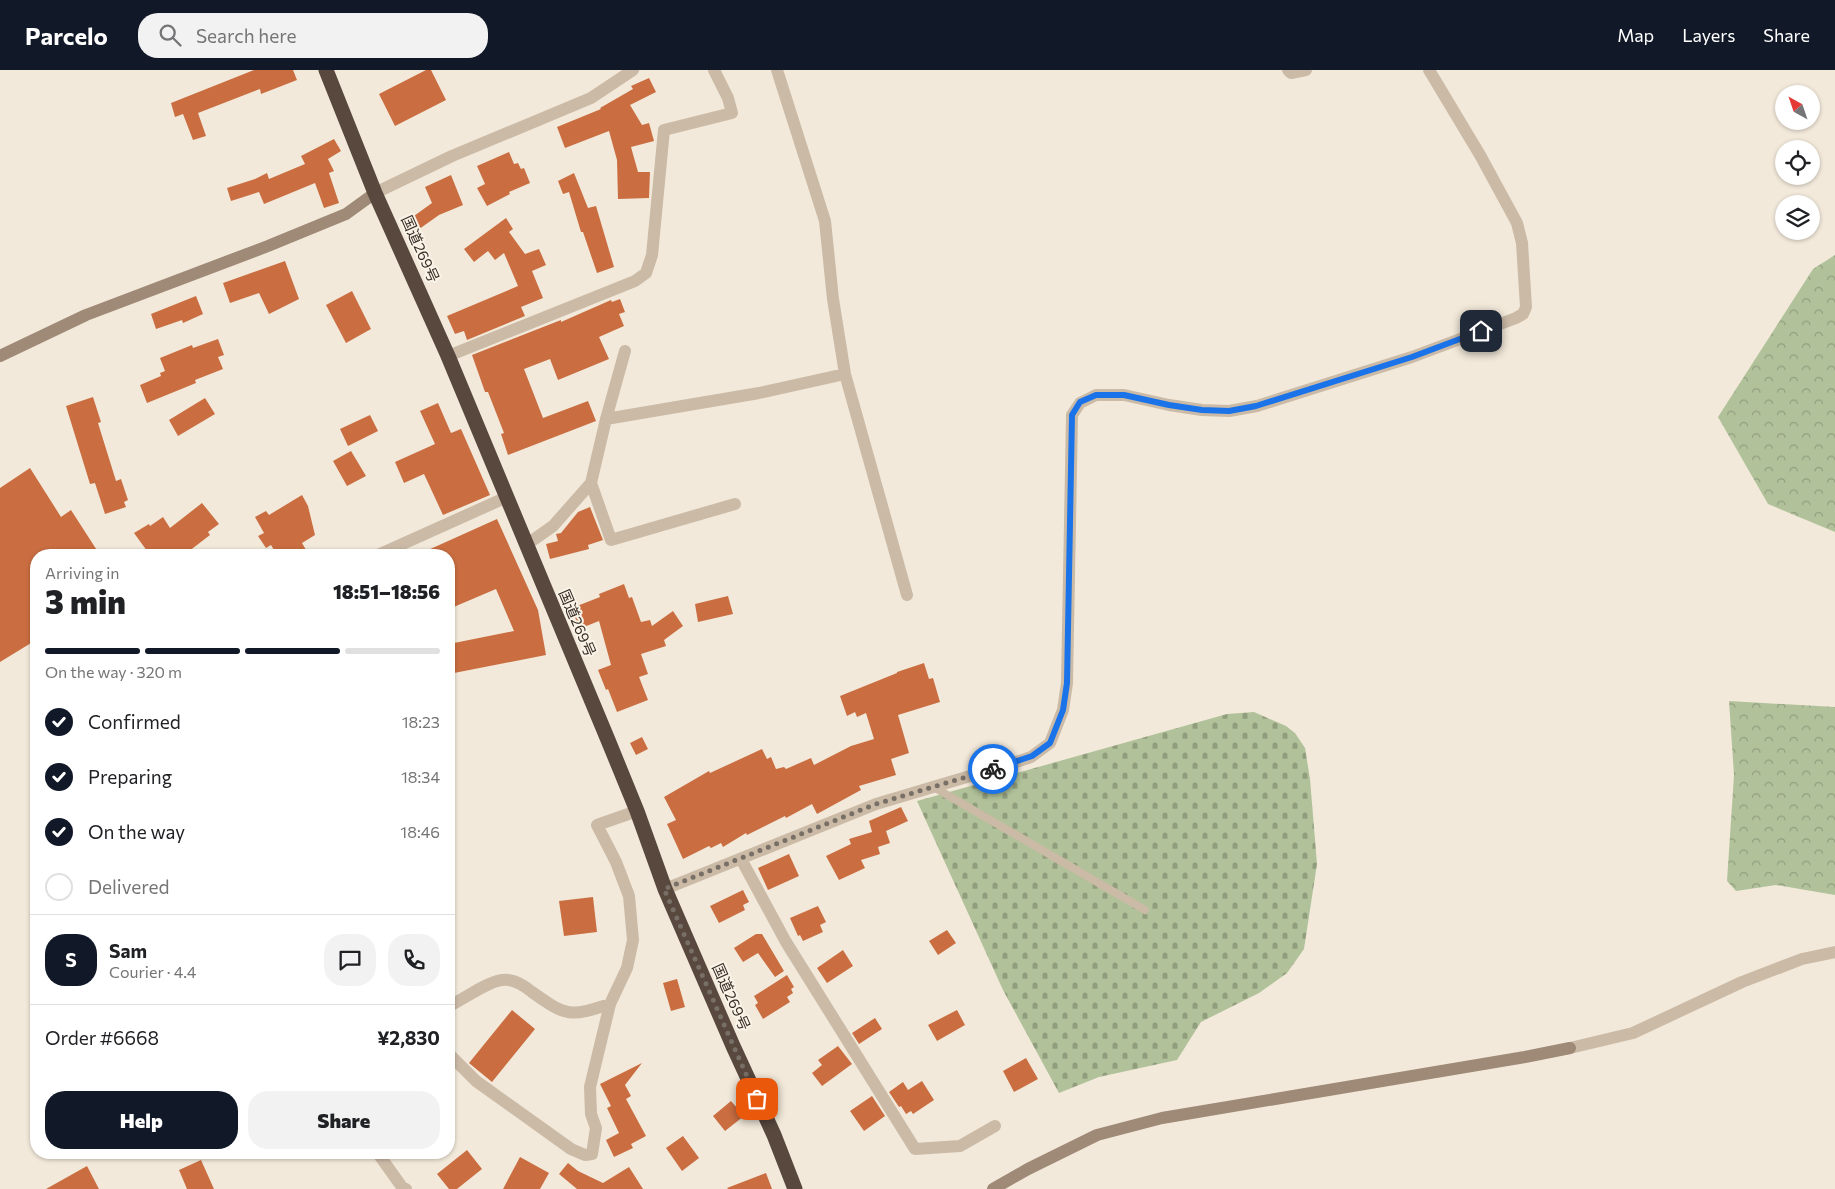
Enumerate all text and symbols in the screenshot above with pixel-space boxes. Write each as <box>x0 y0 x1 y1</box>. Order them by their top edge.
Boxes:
search box <box>138 13 488 58</box>
text: Parcelo <box>25 21 108 50</box>
icon: search <box>156 21 184 49</box>
text: Search here <box>196 24 296 47</box>
text: Map <box>1617 24 1654 46</box>
text: Layers <box>1682 24 1735 46</box>
text: Share <box>1763 24 1810 46</box>
north arrow <box>1775 85 1820 130</box>
map controls <box>1775 85 1820 240</box>
button: locate <box>1775 140 1820 185</box>
button: layers <box>1775 195 1820 240</box>
street label: 国道269号 <box>398 212 444 285</box>
pin <box>1460 310 1502 352</box>
icon: home <box>1467 317 1495 345</box>
text: Arriving in <box>45 563 119 582</box>
text: 18:51–18:56 <box>333 580 440 603</box>
text: 3 min <box>45 581 126 621</box>
street label: 国道269号 <box>556 586 600 659</box>
text: On the way · 320 m <box>45 662 182 681</box>
icon: check <box>45 708 73 736</box>
text: Confirmed <box>88 710 181 733</box>
text: 18:23 <box>402 712 440 731</box>
courier <box>968 744 1018 794</box>
icon: bike <box>979 755 1007 783</box>
icon: check <box>45 763 73 791</box>
text: Preparing <box>88 765 172 788</box>
text: 18:34 <box>401 767 440 786</box>
icon: check <box>45 818 73 846</box>
text: On the way <box>88 820 185 843</box>
text: 18:46 <box>400 822 440 841</box>
text: Delivered <box>88 875 169 898</box>
button: chat <box>324 934 376 986</box>
button: phone <box>388 934 440 986</box>
text: Sam <box>109 939 147 962</box>
text: S <box>65 948 77 971</box>
street label: 国道269号 <box>709 960 755 1033</box>
text: Courier · 4.4 <box>109 962 196 981</box>
text: Order #6668 <box>45 1026 159 1049</box>
text: ¥2,830 <box>377 1026 440 1049</box>
pin <box>736 1078 778 1120</box>
icon: bag <box>743 1085 771 1113</box>
button: Help <box>45 1091 238 1149</box>
button: Share <box>248 1091 440 1149</box>

